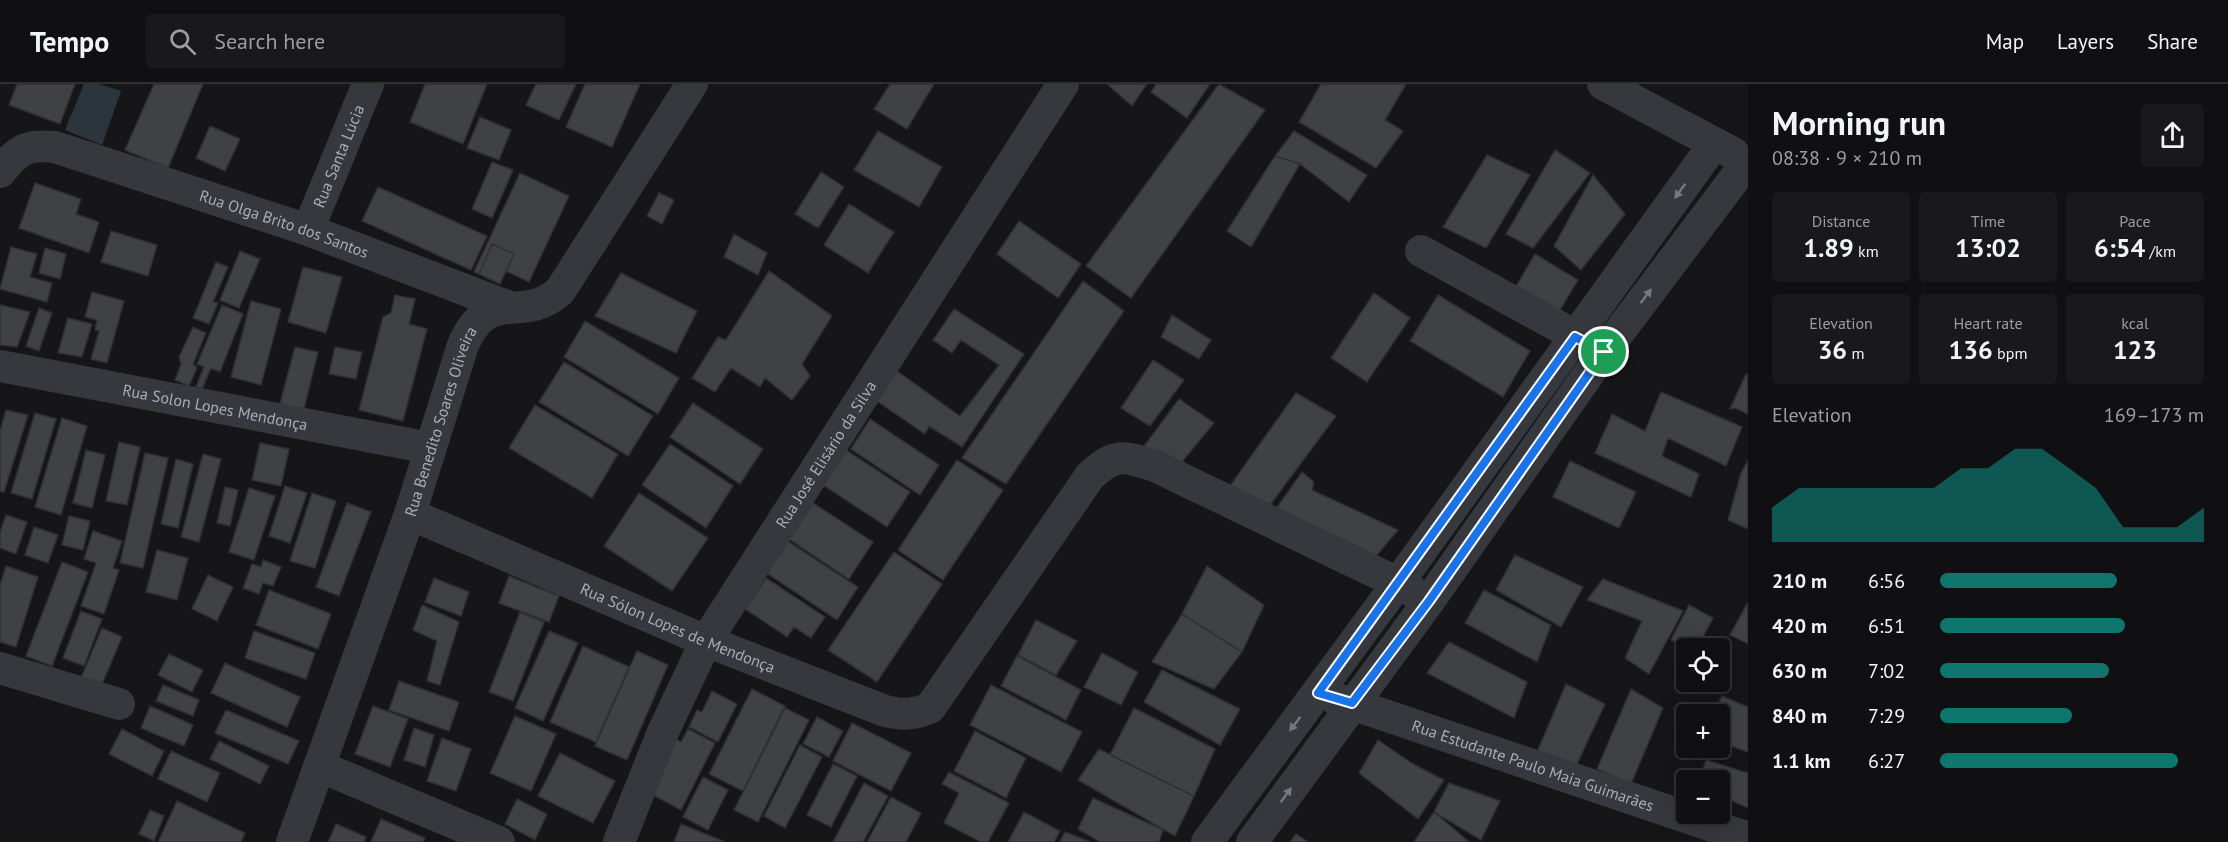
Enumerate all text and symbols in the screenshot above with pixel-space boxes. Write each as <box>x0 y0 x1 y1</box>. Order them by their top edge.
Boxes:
search box <box>145 14 565 68</box>
text: Tempo <box>30 23 109 60</box>
icon: search <box>166 25 199 58</box>
text: Search here <box>214 27 325 55</box>
text: Map <box>1986 28 2024 55</box>
text: Layers <box>2057 28 2114 55</box>
text: Share <box>2147 28 2198 55</box>
text: Morning run <box>1772 101 1946 144</box>
street label: Rua Santa Lúcia <box>308 102 368 210</box>
button: share <box>2141 104 2204 167</box>
text: 08:38 · 9 × 210 m <box>1772 145 1922 171</box>
one-way arrow <box>1674 184 1686 199</box>
street label: Rua Olga Brito dos Santos <box>197 185 372 262</box>
text: Distance <box>1812 211 1870 231</box>
text: Time <box>1971 211 2005 231</box>
text: Pace <box>2119 211 2151 231</box>
text: 1.89 <box>1803 231 1854 264</box>
text: 13:02 <box>1955 231 2021 264</box>
text: 6:54 <box>2094 231 2145 264</box>
text: km <box>1854 241 1879 261</box>
text: /km <box>2145 241 2176 261</box>
one-way arrow <box>1640 289 1652 304</box>
text: Elevation <box>1809 313 1873 333</box>
text: Heart rate <box>1953 313 2023 333</box>
text: kcal <box>2121 313 2149 333</box>
street label: Rua Benedito Soares Oliveira <box>400 322 481 519</box>
pin <box>1578 326 1629 377</box>
text: 36 <box>1818 333 1847 366</box>
text: 136 <box>1949 333 1993 366</box>
text: 123 <box>2113 333 2157 366</box>
icon: arrive <box>1587 335 1620 368</box>
text: m <box>1847 343 1864 363</box>
text: bpm <box>1993 343 2027 363</box>
street label: Rua José Elisário da Silva <box>771 377 880 532</box>
street label: Rua Solon Lopes Mendonça <box>121 380 309 434</box>
text: Elevation <box>1772 402 1852 428</box>
text: 169–173 m <box>2104 402 2204 428</box>
text: 210 m <box>1772 568 1827 594</box>
text: 6:56 <box>1868 568 1905 594</box>
street label: Rua Sólon Lopes de Mendonça <box>577 578 778 677</box>
text: 420 m <box>1772 613 1827 639</box>
text: 6:51 <box>1868 613 1905 639</box>
map controls <box>1676 638 1730 824</box>
button: locate <box>1676 638 1730 692</box>
text: 630 m <box>1772 658 1827 684</box>
text: 7:02 <box>1868 658 1905 684</box>
text: 840 m <box>1772 703 1827 729</box>
text: 7:29 <box>1868 703 1905 729</box>
button: + <box>1676 704 1730 758</box>
one-way arrow <box>1289 715 1301 731</box>
street label: Rua Estudante Paulo Maia Guimarães <box>1409 715 1657 816</box>
text: 1.1 km <box>1772 748 1831 774</box>
text: 6:27 <box>1868 748 1905 774</box>
button: − <box>1676 770 1730 824</box>
one-way arrow <box>1280 787 1292 803</box>

